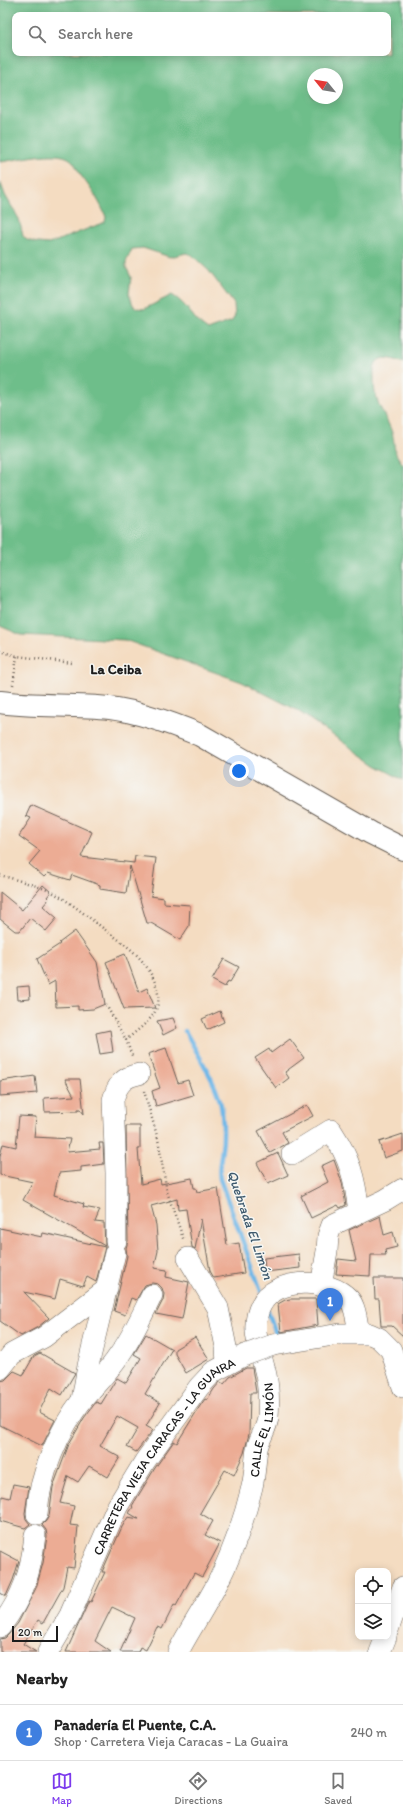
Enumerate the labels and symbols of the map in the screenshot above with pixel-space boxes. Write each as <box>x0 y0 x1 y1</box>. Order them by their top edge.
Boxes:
north arrow <box>307 68 343 104</box>
district label: La Ceiba <box>90 661 142 678</box>
your location <box>229 761 249 781</box>
water label: Quebrada El Limón <box>223 1168 277 1283</box>
pin: 1 <box>317 1288 343 1321</box>
street label: CARRETERA VIEJA CARACAS - LA GUAIRA <box>90 1354 238 1557</box>
street label: CALLE EL LIMÓN <box>246 1382 276 1478</box>
scale bar <box>12 1624 58 1643</box>

